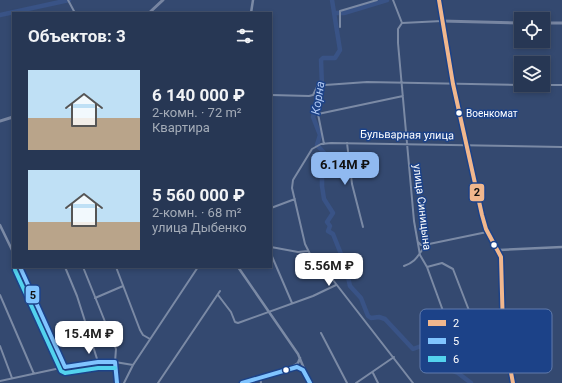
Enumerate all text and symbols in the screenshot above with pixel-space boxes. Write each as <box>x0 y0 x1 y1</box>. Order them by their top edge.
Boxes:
map controls <box>514 12 550 92</box>
button: locate <box>514 12 550 48</box>
icon: filters <box>234 25 256 47</box>
text: Объектов: 3 <box>28 26 126 46</box>
button: layers <box>514 56 550 92</box>
water label: Корна <box>308 80 328 116</box>
text: 6 140 000 ₽ <box>152 85 245 105</box>
icon: home <box>60 86 108 134</box>
text: 2-комн. · 72 m² <box>152 105 242 120</box>
marker: Военкомат <box>454 108 464 118</box>
place label: Военкомат <box>466 108 518 119</box>
text: Квартира <box>152 120 210 135</box>
street label: Бульварная улица <box>360 128 454 142</box>
pin: 6.14M ₽ <box>308 152 382 186</box>
text: 6.14M ₽ <box>320 157 370 172</box>
street label: улица Синицына <box>410 163 434 251</box>
line badge: 2 <box>469 183 485 202</box>
text: 5 560 000 ₽ <box>152 185 245 205</box>
icon: home <box>60 186 108 234</box>
text: 2 <box>474 186 480 199</box>
text: 2-комн. · 68 m² <box>152 205 242 220</box>
text: улица Дыбенко <box>152 220 247 235</box>
unlabelled marker <box>489 240 499 250</box>
pin: 5.56M ₽ <box>292 253 366 287</box>
text: 5.56M ₽ <box>304 258 354 273</box>
line badge: 5 <box>25 285 40 304</box>
text: 5 <box>30 289 36 302</box>
legend <box>420 309 552 373</box>
text: 2 <box>453 317 459 330</box>
pin: 15.4M ₽ <box>52 321 126 355</box>
text: 15.4M ₽ <box>64 326 114 341</box>
text: 5 <box>453 335 459 348</box>
text: 6 <box>453 353 459 366</box>
unlabelled marker <box>281 365 291 375</box>

